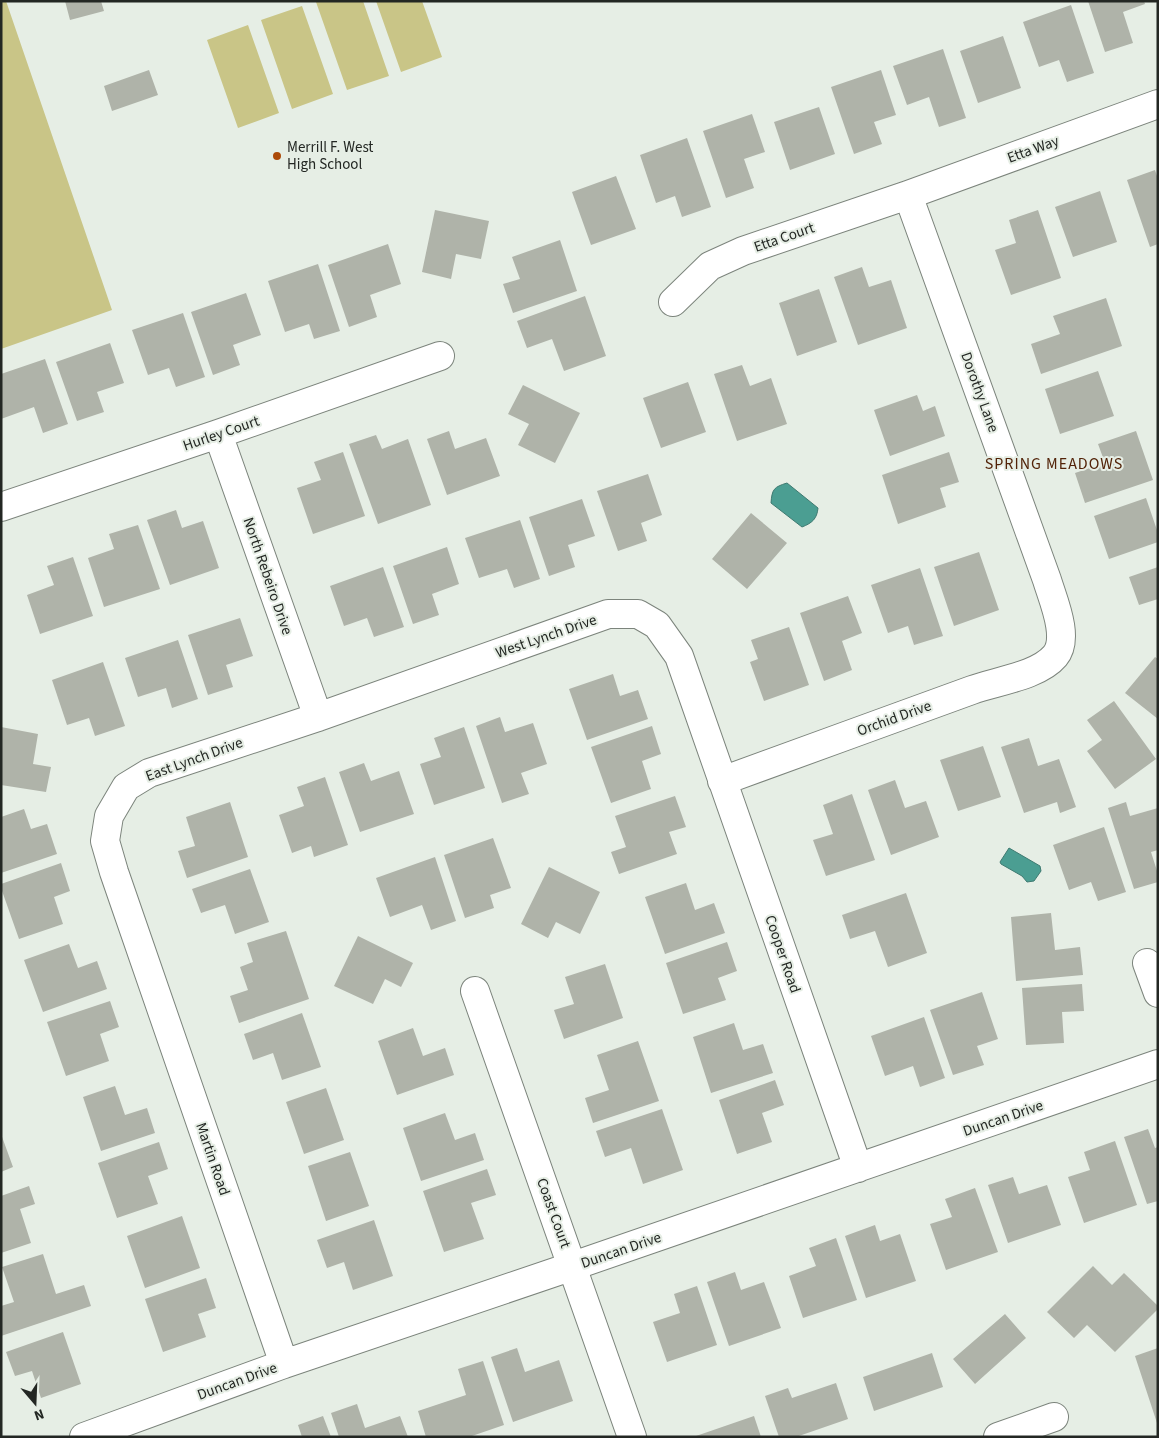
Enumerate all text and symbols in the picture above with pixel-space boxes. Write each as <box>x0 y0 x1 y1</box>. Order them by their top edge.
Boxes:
street label: Etta Way <box>1004 130 1062 169</box>
place label: Merrill F. West High School <box>287 137 373 175</box>
marker: Merrill F. West High School <box>271 150 283 162</box>
street label: Etta Court <box>751 217 817 258</box>
street label: Dorothy Lane <box>955 349 1004 435</box>
street label: Hurley Court <box>180 411 262 456</box>
district label: SPRING MEADOWS <box>985 453 1123 475</box>
street label: North Rebeiro Drive <box>238 514 298 638</box>
street label: West Lynch Drive <box>493 609 600 664</box>
street label: Orchid Drive <box>854 695 934 742</box>
street label: East Lynch Drive <box>143 732 246 787</box>
street label: Cooper Road <box>759 912 806 996</box>
street label: Duncan Drive <box>960 1095 1046 1142</box>
street label: Martin Road <box>190 1120 235 1198</box>
street label: Coast Court <box>531 1175 576 1251</box>
street label: Duncan Drive <box>578 1227 664 1274</box>
street label: Duncan Drive <box>194 1357 280 1406</box>
north arrow <box>10 1378 60 1428</box>
text: N <box>31 1403 47 1425</box>

